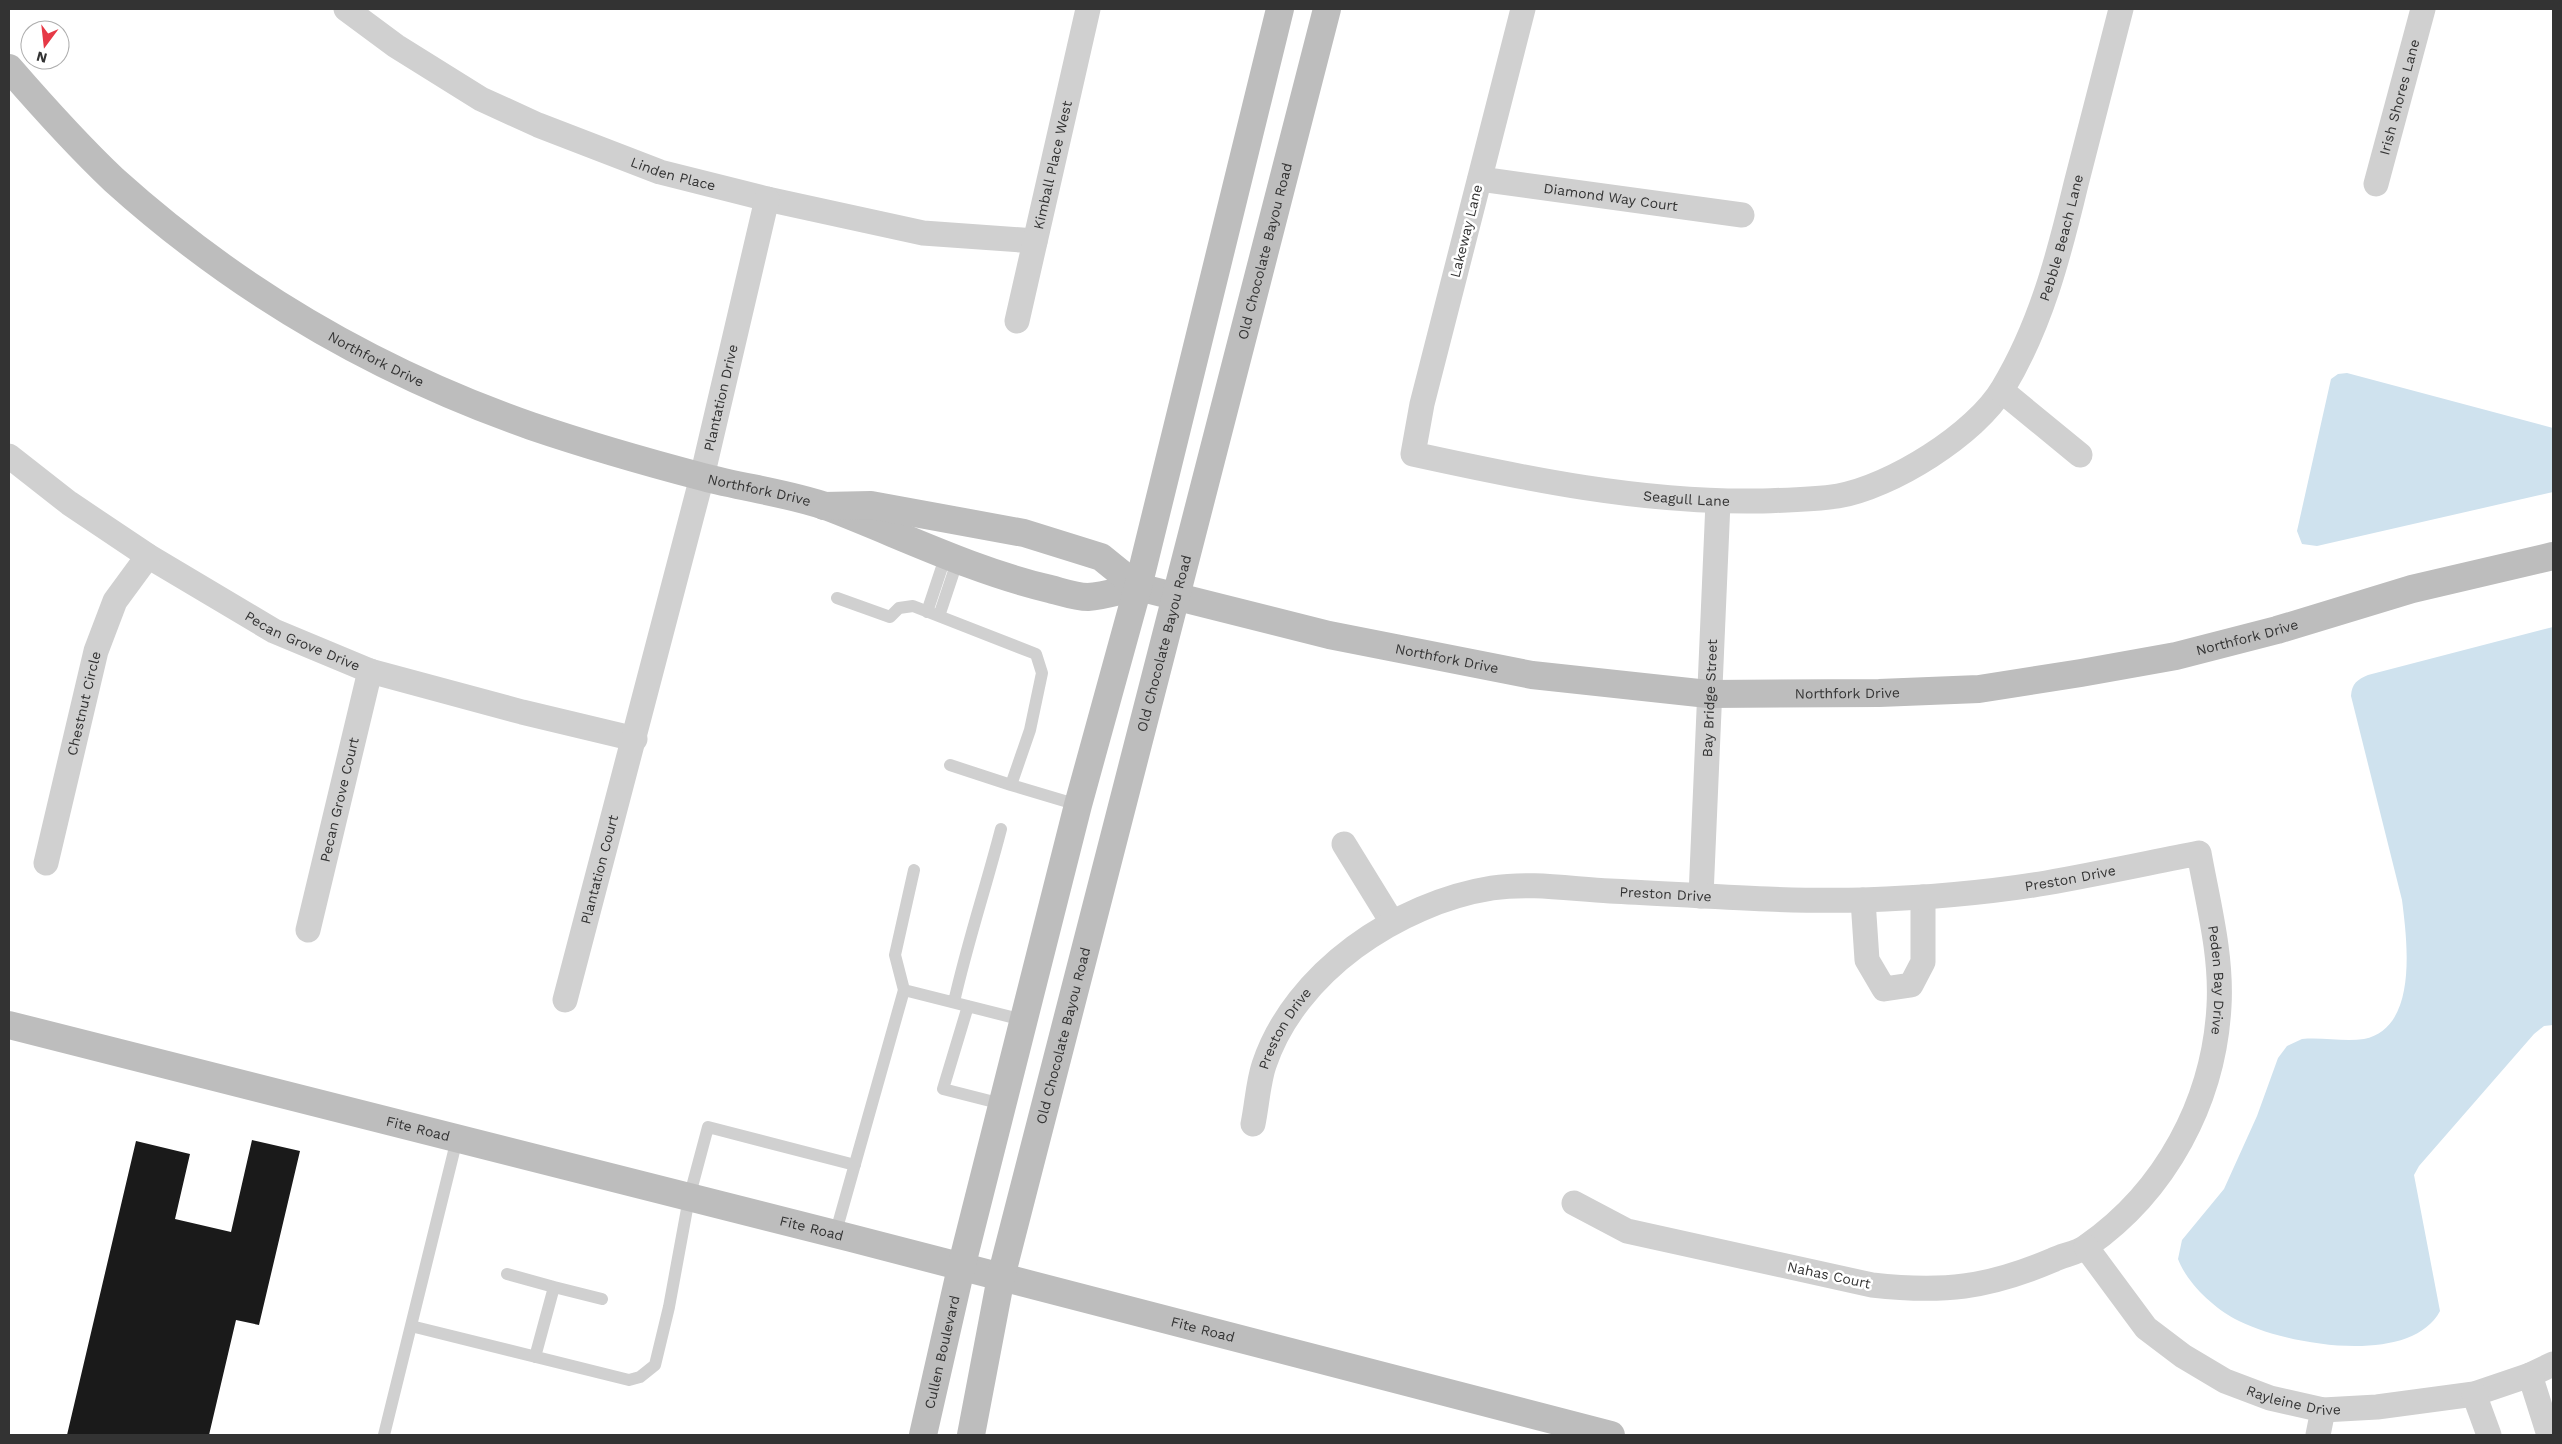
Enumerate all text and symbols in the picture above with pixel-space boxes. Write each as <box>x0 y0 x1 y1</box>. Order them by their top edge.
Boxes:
north arrow <box>20 20 70 70</box>
street label: Irish Shores Lane <box>2376 37 2423 157</box>
text: N <box>35 48 49 67</box>
street label: Kimball Place West <box>1030 99 1075 231</box>
street label: Linden Place <box>629 154 717 194</box>
street label: Old Chocolate Bayou Road <box>1234 161 1295 341</box>
street label: Pebble Beach Lane <box>2036 173 2086 303</box>
street label: Diamond Way Court <box>1543 180 1679 214</box>
street label: Lakeway Lane <box>1447 183 1485 279</box>
street label: Northfork Drive <box>326 328 426 390</box>
street label: Plantation Drive <box>700 343 741 453</box>
street label: Northfork Drive <box>706 471 813 509</box>
street label: Seagull Lane <box>1642 487 1730 509</box>
street label: Old Chocolate Bayou Road <box>1133 553 1194 734</box>
street label: Pecan Grove Drive <box>242 608 362 674</box>
street label: Northfork Drive <box>2194 616 2300 659</box>
street label: Bay Bridge Street <box>1699 639 1720 758</box>
street label: Northfork Drive <box>1394 640 1500 676</box>
street label: Chestnut Circle <box>64 650 104 757</box>
street label: Northfork Drive <box>1795 684 1900 701</box>
street label: Pecan Grove Court <box>317 736 362 864</box>
street label: Plantation Court <box>577 813 621 926</box>
street label: Preston Drive <box>2024 862 2117 894</box>
street label: Preston Drive <box>1619 883 1712 904</box>
street label: Peden Bay Drive <box>2205 924 2227 1036</box>
street label: Old Chocolate Bayou Road <box>1033 946 1093 1126</box>
street label: Preston Drive <box>1255 984 1314 1071</box>
street label: Fite Road <box>385 1113 452 1144</box>
street label: Fite Road <box>778 1212 845 1244</box>
street label: Nahas Court <box>1786 1258 1872 1292</box>
street label: Cullen Boulevard <box>921 1294 963 1410</box>
street label: Fite Road <box>1169 1313 1236 1345</box>
street label: Rayleine Drive <box>2244 1382 2341 1418</box>

